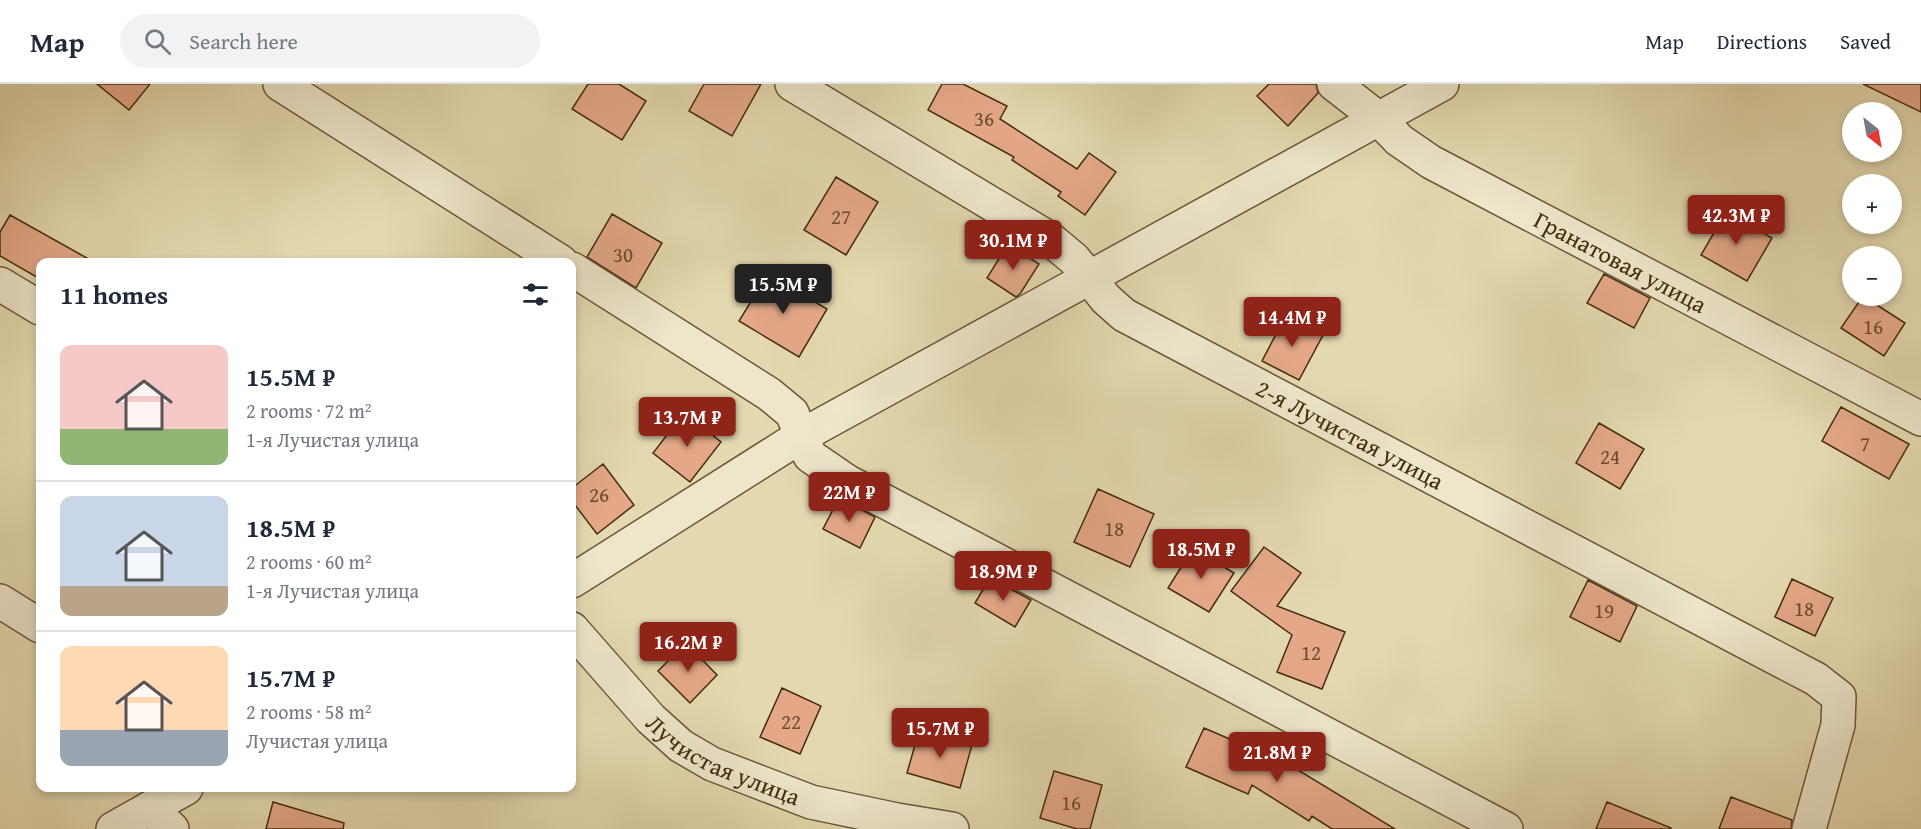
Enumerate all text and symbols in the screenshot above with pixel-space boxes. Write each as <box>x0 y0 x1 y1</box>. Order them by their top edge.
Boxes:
search box <box>120 14 540 68</box>
text: Map <box>30 21 84 62</box>
icon: search <box>141 25 174 58</box>
text: Search here <box>189 25 298 57</box>
text: Map <box>1645 26 1684 57</box>
text: Directions <box>1717 26 1807 57</box>
text: Saved <box>1840 26 1891 57</box>
north arrow <box>1842 102 1902 162</box>
map controls <box>1842 102 1902 306</box>
house number: 36 <box>974 103 994 134</box>
button: + <box>1842 174 1902 234</box>
pin: 42.3M ₽ <box>1681 195 1791 246</box>
text: 42.3M ₽ <box>1702 200 1770 229</box>
house number: 27 <box>831 201 851 232</box>
street label: Гранатовая улица <box>1528 202 1714 322</box>
pin: 30.1M ₽ <box>958 220 1068 271</box>
text: 30.1M ₽ <box>979 225 1047 254</box>
house number: 30 <box>613 239 633 270</box>
button: − <box>1842 246 1902 306</box>
pin: 15.5M ₽ <box>728 264 838 315</box>
text: 15.5M ₽ <box>749 269 817 298</box>
text: 11 homes <box>60 275 168 314</box>
icon: filters <box>519 278 552 311</box>
pin: 14.4M ₽ <box>1237 297 1347 348</box>
text: 14.4M ₽ <box>1258 302 1326 331</box>
house number: 16 <box>1863 311 1883 342</box>
text: 15.5M ₽ <box>246 357 335 396</box>
icon: home <box>108 369 180 441</box>
street label: 2-я Лучистая улица <box>1250 370 1451 498</box>
text: 2 rooms · 72 m² <box>246 396 372 425</box>
pin: 13.7M ₽ <box>632 397 742 448</box>
text: 13.7M ₽ <box>653 402 721 431</box>
text: 1-я Лучистая улица <box>246 425 419 454</box>
house number: 7 <box>1860 428 1870 459</box>
house number: 24 <box>1600 441 1620 472</box>
pin: 22M ₽ <box>807 472 891 523</box>
text: 22M ₽ <box>823 477 875 506</box>
house number: 26 <box>589 479 609 510</box>
text: 18.5M ₽ <box>246 508 335 547</box>
house number: 18 <box>1104 513 1124 544</box>
icon: home <box>108 520 180 592</box>
pin: 18.5M ₽ <box>1146 529 1256 580</box>
text: 18.5M ₽ <box>1167 534 1235 563</box>
text: 2 rooms · 60 m² <box>246 547 372 576</box>
pin: 18.9M ₽ <box>948 551 1058 602</box>
text: 18.9M ₽ <box>969 556 1037 585</box>
text: 1-я Лучистая улица <box>246 576 419 605</box>
house number: 18 <box>1794 593 1814 624</box>
house number: 19 <box>1594 595 1614 626</box>
pin: 16.2M ₽ <box>633 622 743 673</box>
text: 16.2M ₽ <box>654 627 722 656</box>
house number: 12 <box>1301 637 1321 668</box>
text: 15.7M ₽ <box>246 658 335 697</box>
icon: home <box>108 670 180 742</box>
text: 2 rooms · 58 m² <box>246 697 372 726</box>
street label: Лучистая улица <box>639 705 806 814</box>
house number: 22 <box>781 706 801 737</box>
pin: 15.7M ₽ <box>885 708 995 759</box>
text: 15.7M ₽ <box>906 713 974 742</box>
text: Лучистая улица <box>246 726 388 755</box>
pin: 21.8M ₽ <box>1222 732 1332 783</box>
text: 21.8M ₽ <box>1243 737 1311 766</box>
house number: 16 <box>1061 787 1081 818</box>

